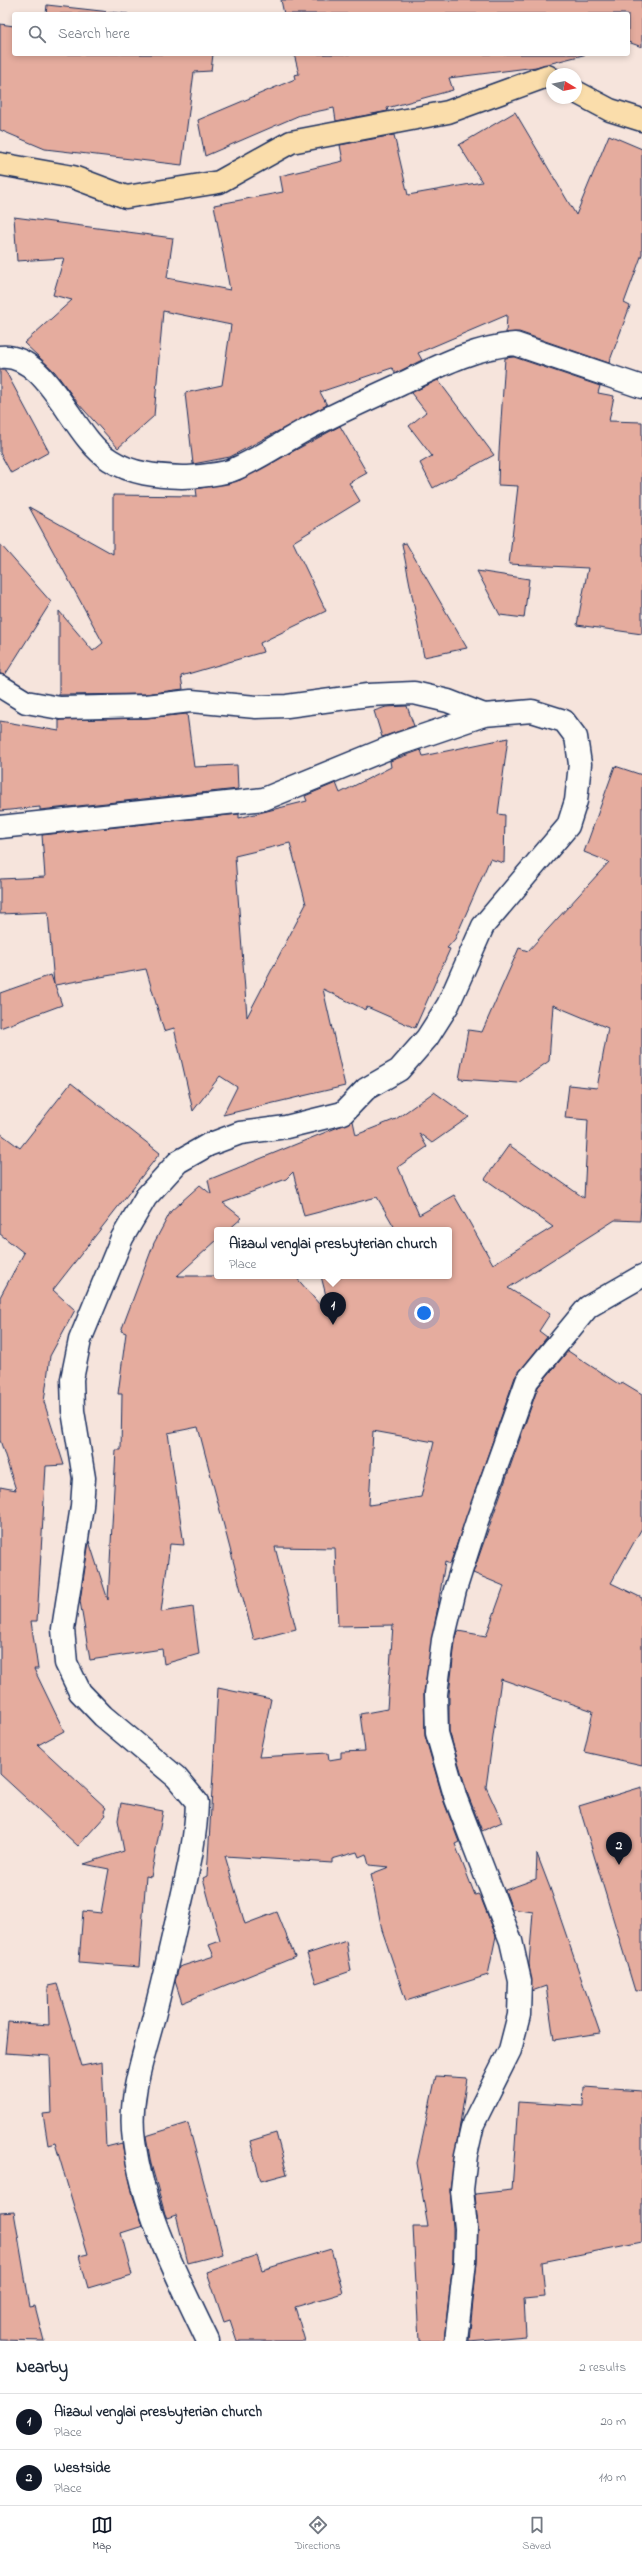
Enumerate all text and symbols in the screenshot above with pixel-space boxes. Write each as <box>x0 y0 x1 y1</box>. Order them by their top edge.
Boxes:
search box <box>12 12 630 56</box>
icon: search <box>26 23 48 45</box>
text: Search here <box>58 23 130 45</box>
north arrow <box>546 68 582 104</box>
popup <box>214 1227 452 1279</box>
text: Aizawl venglai presbyterian church <box>229 1233 437 1255</box>
text: Place <box>229 1255 256 1274</box>
pin: 1 <box>320 1292 346 1325</box>
your location <box>414 1303 434 1323</box>
pin: 2 <box>606 1832 632 1865</box>
text: Nearby <box>16 2355 68 2380</box>
text: 2 results <box>579 2358 626 2377</box>
text: Aizawl venglai presbyterian church <box>54 2401 262 2423</box>
text: 1 <box>27 2412 31 2431</box>
text: 20 m <box>601 2412 626 2431</box>
text: Place <box>54 2423 82 2442</box>
text: Westside <box>54 2457 111 2479</box>
text: 2 <box>26 2468 32 2487</box>
text: 110 m <box>599 2468 626 2487</box>
text: Place <box>54 2479 82 2498</box>
tab: Map <box>91 2514 113 2554</box>
tab: Directions <box>295 2514 340 2554</box>
tab: Saved <box>522 2514 551 2554</box>

